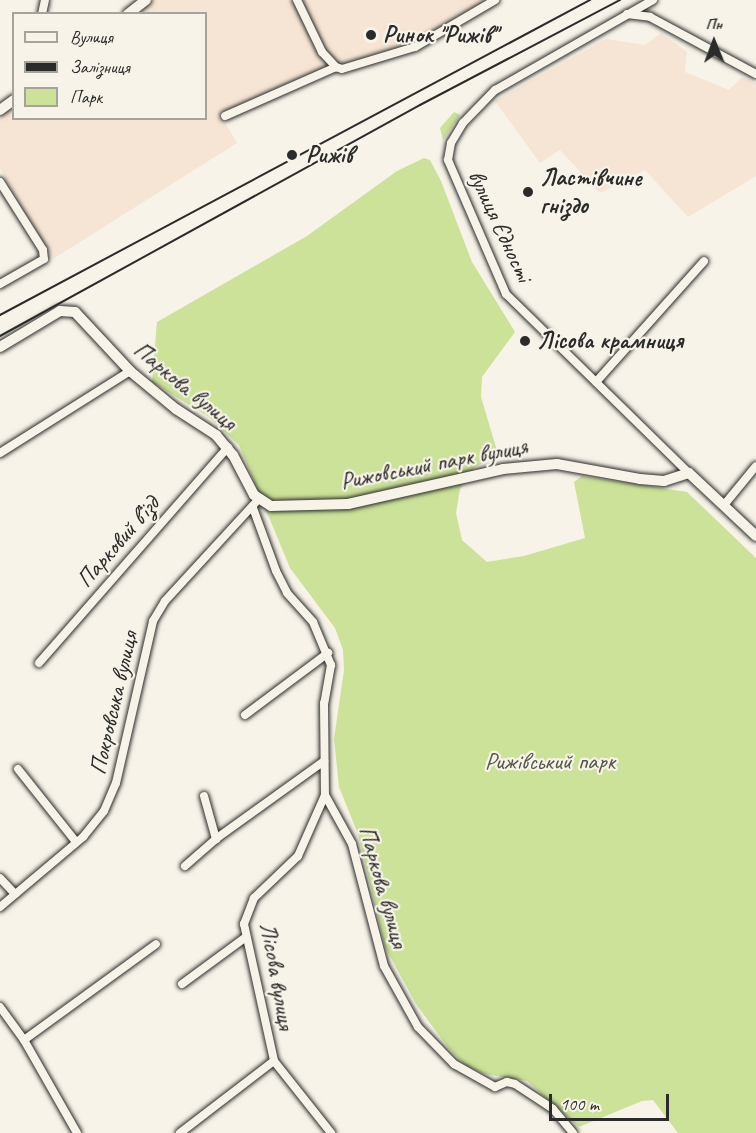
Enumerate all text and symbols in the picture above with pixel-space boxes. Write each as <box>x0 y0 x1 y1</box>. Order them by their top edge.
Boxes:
legend <box>12 12 207 120</box>
north arrow <box>684 12 744 72</box>
text: Пн <box>705 14 722 34</box>
place label: Ринок "Рижів" <box>383 21 497 49</box>
text: Вулиця <box>70 26 113 48</box>
marker: Ринок "Рижів" <box>364 28 378 42</box>
text: Залізниця <box>70 56 130 78</box>
text: Парк <box>70 86 102 108</box>
place label: Рижів <box>306 141 353 169</box>
marker: Рижів <box>283 146 301 164</box>
place label: Ластівчине гніздо <box>540 164 642 220</box>
street label: вулиця Єдності <box>462 165 538 287</box>
marker: Ластівчине гніздо <box>521 185 535 199</box>
place label: Лісова крамниця <box>537 327 685 355</box>
marker: Лісова крамниця <box>518 334 532 348</box>
street label: Паркова вулиця <box>127 335 243 437</box>
street label: Рижовський парк вулиця <box>337 432 531 496</box>
street label: Парковий в’їзд <box>71 490 165 594</box>
street label: Покровська вулиця <box>84 629 144 777</box>
park label: Рижівський парк <box>485 748 615 776</box>
street label: Паркова вулиця <box>352 823 414 951</box>
street label: Лісова вулиця <box>253 920 301 1032</box>
scale bar <box>552 1082 672 1120</box>
text: 100 m <box>560 1093 599 1115</box>

